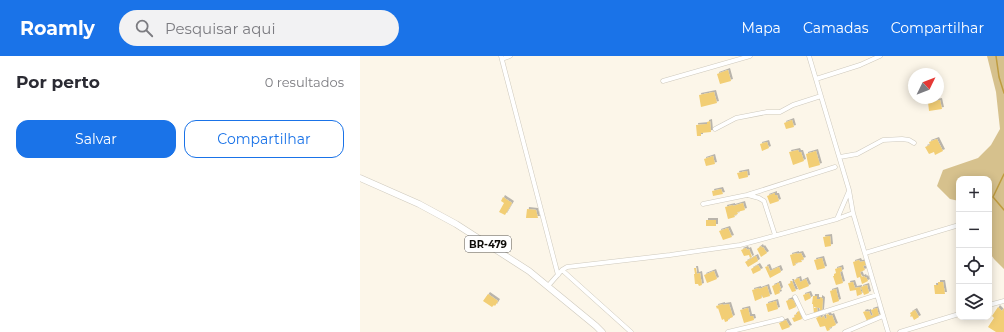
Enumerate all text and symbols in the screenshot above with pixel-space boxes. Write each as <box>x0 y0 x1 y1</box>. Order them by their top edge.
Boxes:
search box <box>119 10 399 46</box>
text: Roamly <box>20 17 95 40</box>
icon: search <box>133 17 155 39</box>
text: Pesquisar aqui <box>165 19 275 38</box>
text: Mapa <box>742 19 781 37</box>
text: Camadas <box>803 19 869 37</box>
text: Compartilhar <box>891 19 984 37</box>
north arrow <box>908 68 944 104</box>
text: Por perto <box>16 72 100 92</box>
text: 0 resultados <box>265 74 344 90</box>
button: Salvar <box>16 120 176 158</box>
button: Compartilhar <box>184 120 344 158</box>
map controls <box>956 176 992 320</box>
button: + <box>956 176 992 212</box>
button: − <box>956 212 992 248</box>
road number: BR-479 <box>465 236 511 252</box>
button: locate <box>956 248 992 284</box>
button: layers <box>956 284 992 320</box>

